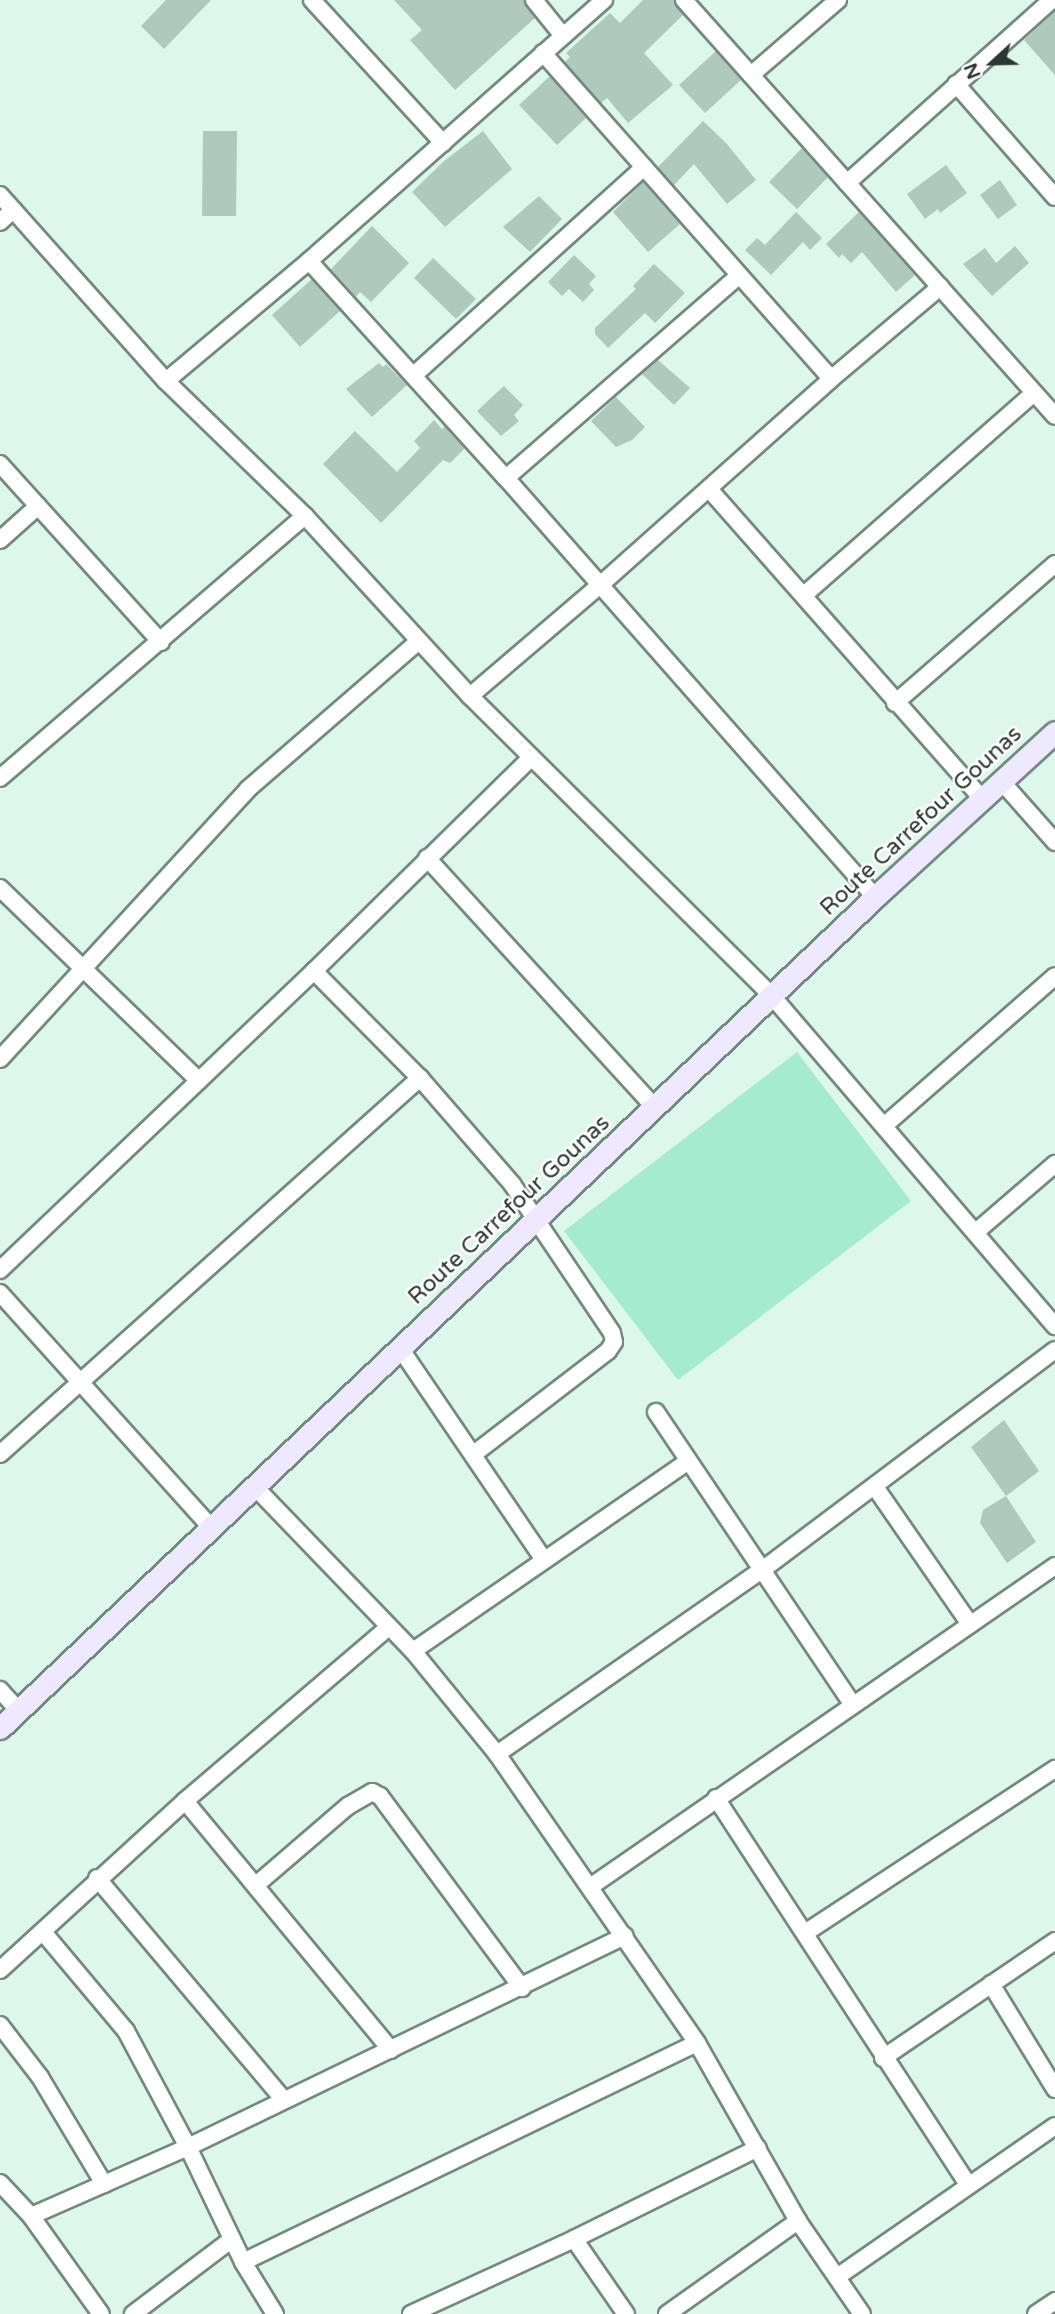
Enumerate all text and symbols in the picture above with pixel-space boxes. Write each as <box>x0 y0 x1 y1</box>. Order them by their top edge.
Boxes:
north arrow <box>957 28 1027 98</box>
text: N <box>959 60 986 82</box>
street label: Route Carrefour Gounas <box>815 720 1027 922</box>
street label: Route Carrefour Gounas <box>403 1109 615 1311</box>

